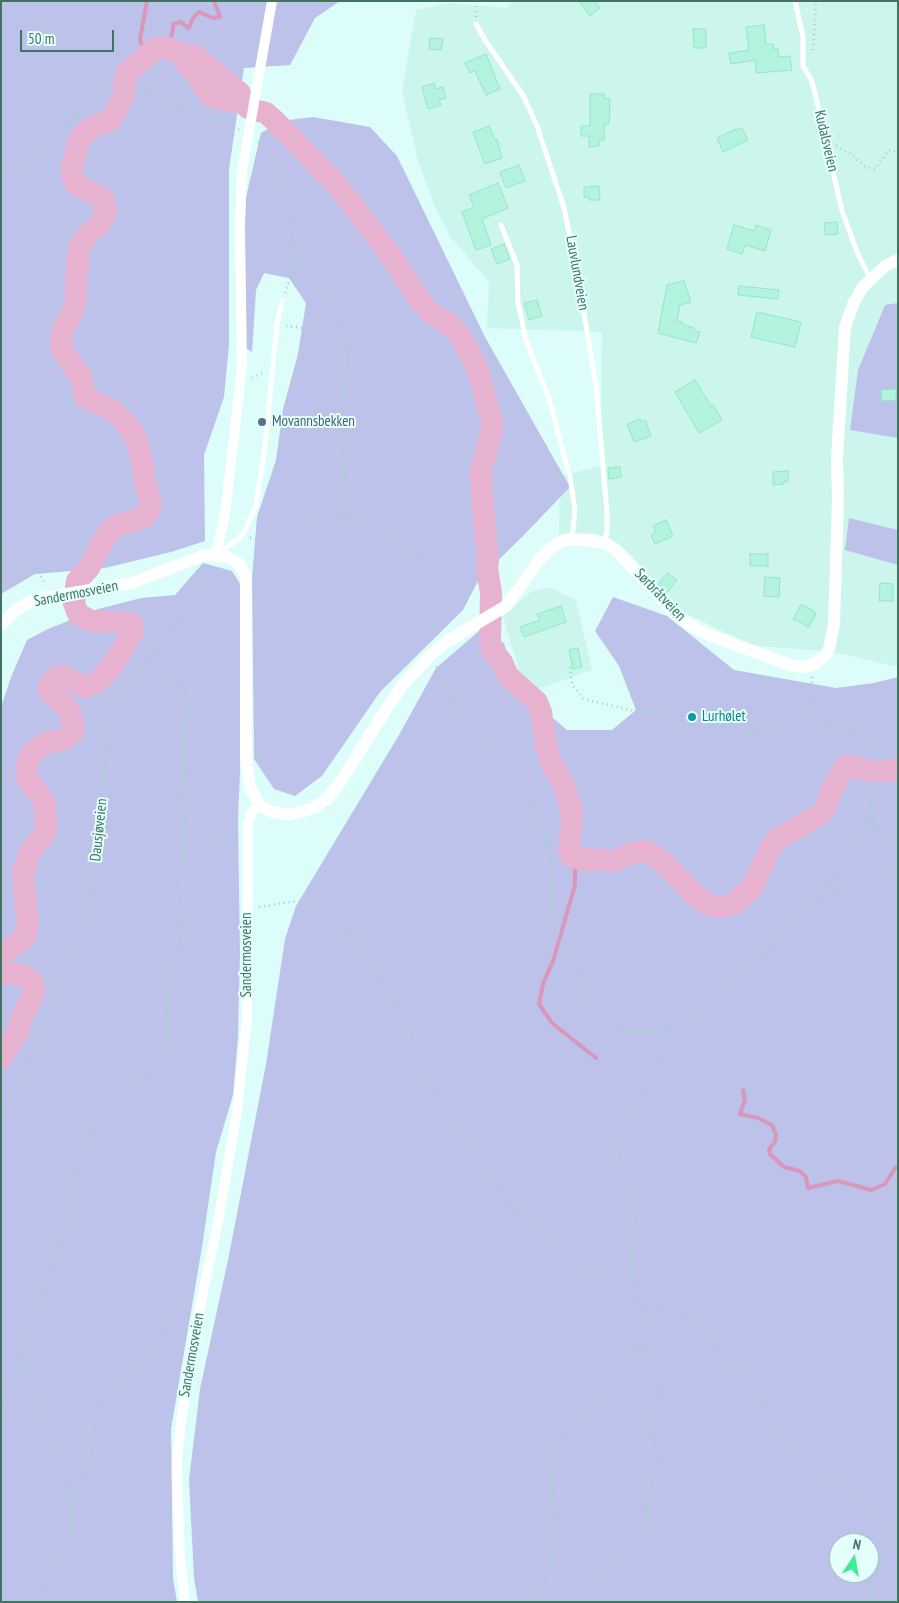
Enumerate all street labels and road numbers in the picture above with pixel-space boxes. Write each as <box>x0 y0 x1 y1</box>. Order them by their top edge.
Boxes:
street label: Kudalsveien <box>810 108 842 174</box>
street label: Lauvlundveien <box>562 234 592 312</box>
street label: Sørbråtveien <box>631 565 689 625</box>
street label: Sandermosveien <box>32 577 120 611</box>
street label: Dausjøveien <box>87 798 111 862</box>
street label: Sandermosveien <box>238 912 256 998</box>
street label: Sandermosveien <box>176 1311 208 1399</box>

